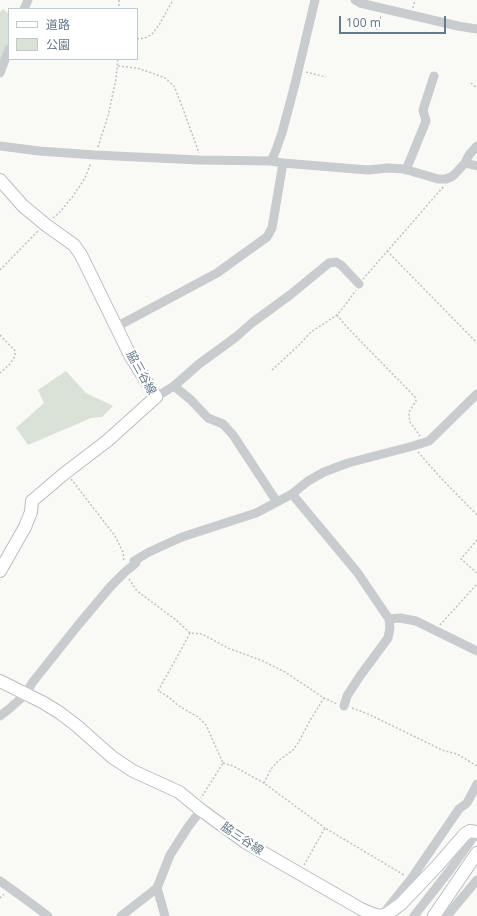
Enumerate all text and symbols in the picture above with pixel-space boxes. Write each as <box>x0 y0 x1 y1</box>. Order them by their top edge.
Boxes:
legend <box>8 8 138 60</box>
scale bar <box>341 8 448 34</box>
text: 100 m <box>346 14 381 31</box>
text: 道路 <box>46 16 70 33</box>
text: 公園 <box>46 36 70 53</box>
street label: 脇三谷線 <box>123 349 159 397</box>
street label: 脇三谷線 <box>218 820 266 858</box>

